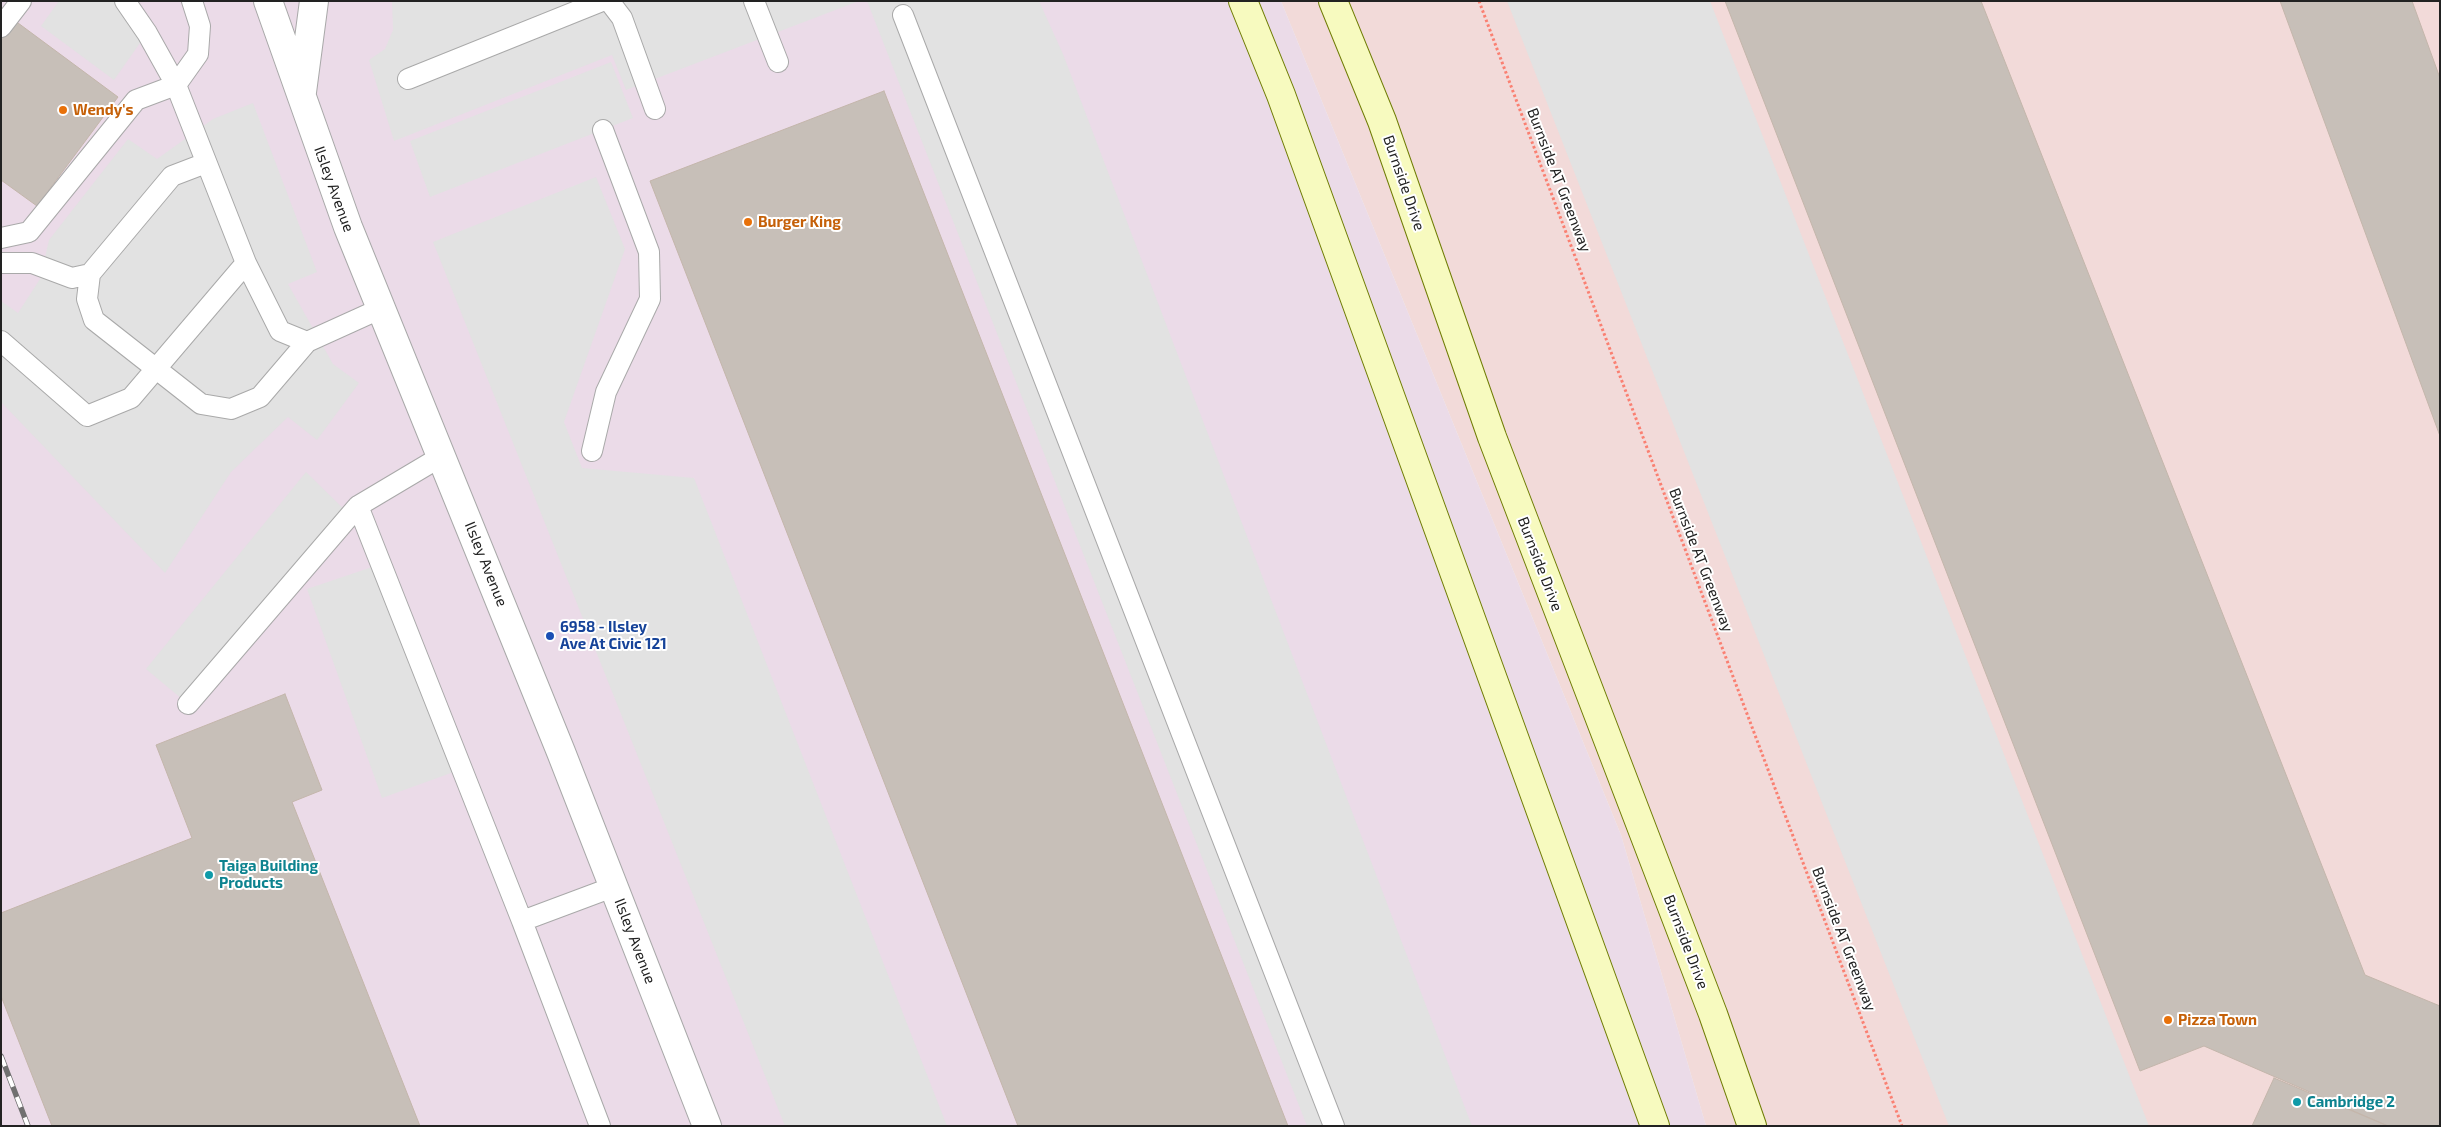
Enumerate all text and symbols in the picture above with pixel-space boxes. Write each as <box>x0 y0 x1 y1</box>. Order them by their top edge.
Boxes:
place label: Wendy's <box>73 101 133 119</box>
marker: Wendy's <box>57 104 69 116</box>
street label: Burnside AT Greenway <box>1523 105 1595 255</box>
street label: Burnside Drive <box>1379 133 1429 233</box>
street label: Ilsley Avenue <box>310 144 358 234</box>
place label: Burger King <box>758 213 841 231</box>
marker: Burger King <box>742 216 754 228</box>
street label: Burnside AT Greenway <box>1665 485 1737 635</box>
street label: Burnside Drive <box>1514 514 1566 614</box>
street label: Ilsley Avenue <box>461 519 511 609</box>
place label: 6958 - Ilsley Ave At Civic 121 <box>560 618 667 653</box>
marker: 6958 - Ilsley Ave At Civic 121 <box>544 630 556 642</box>
place label: Taiga Building Products <box>219 857 318 892</box>
street label: Burnside AT Greenway <box>1808 864 1880 1014</box>
marker: Taiga Building Products <box>203 869 215 881</box>
street label: Burnside Drive <box>1660 892 1712 992</box>
street label: Ilsley Avenue <box>610 896 660 986</box>
place label: Pizza Town <box>2178 1011 2257 1029</box>
marker: Pizza Town <box>2162 1014 2174 1026</box>
place label: Cambridge 2 <box>2307 1093 2395 1111</box>
marker: Cambridge 2 <box>2291 1096 2303 1108</box>

